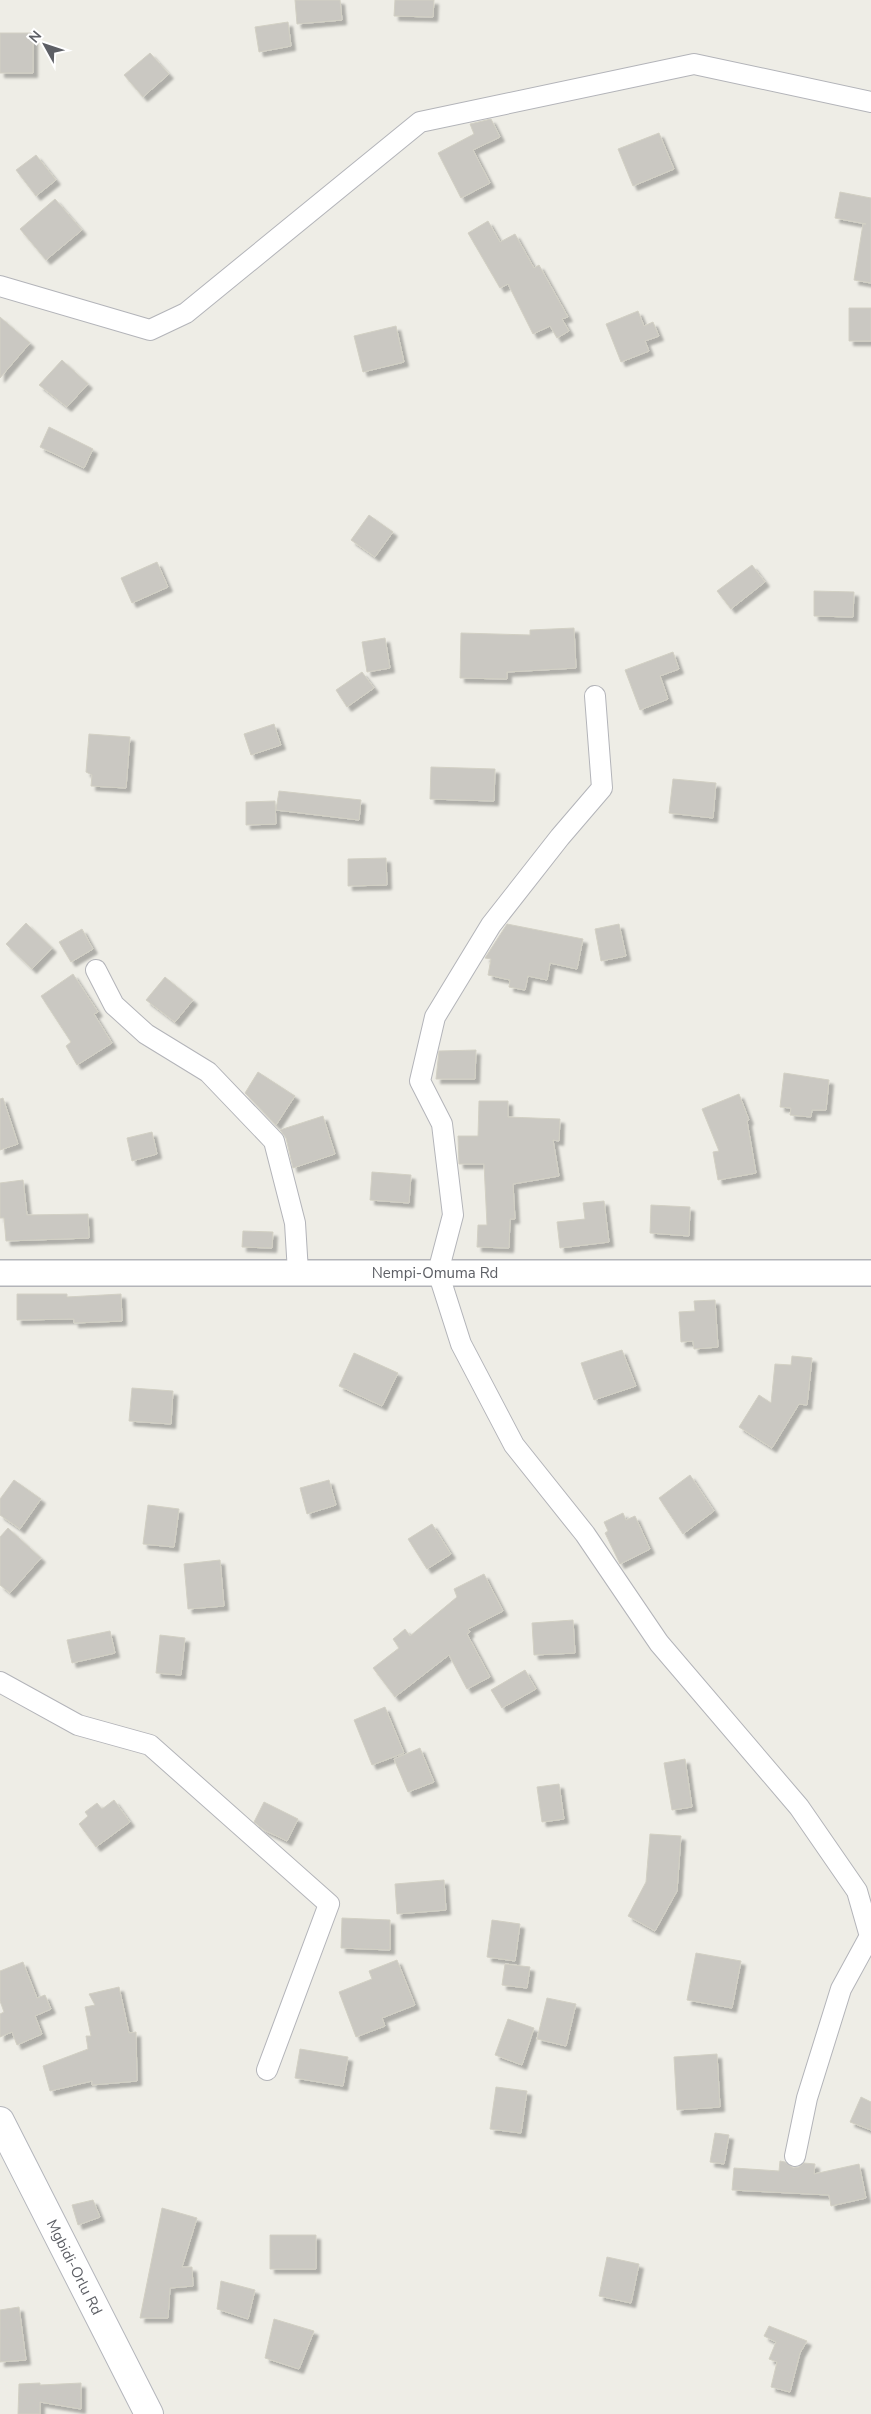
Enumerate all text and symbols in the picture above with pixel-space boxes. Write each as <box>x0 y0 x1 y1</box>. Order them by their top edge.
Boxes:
north arrow <box>20 20 70 70</box>
text: N <box>25 27 46 47</box>
street label: Nempi-Omuma Rd <box>372 1263 498 1283</box>
street label: Mgbidi-Orlu Rd <box>42 2216 107 2318</box>

